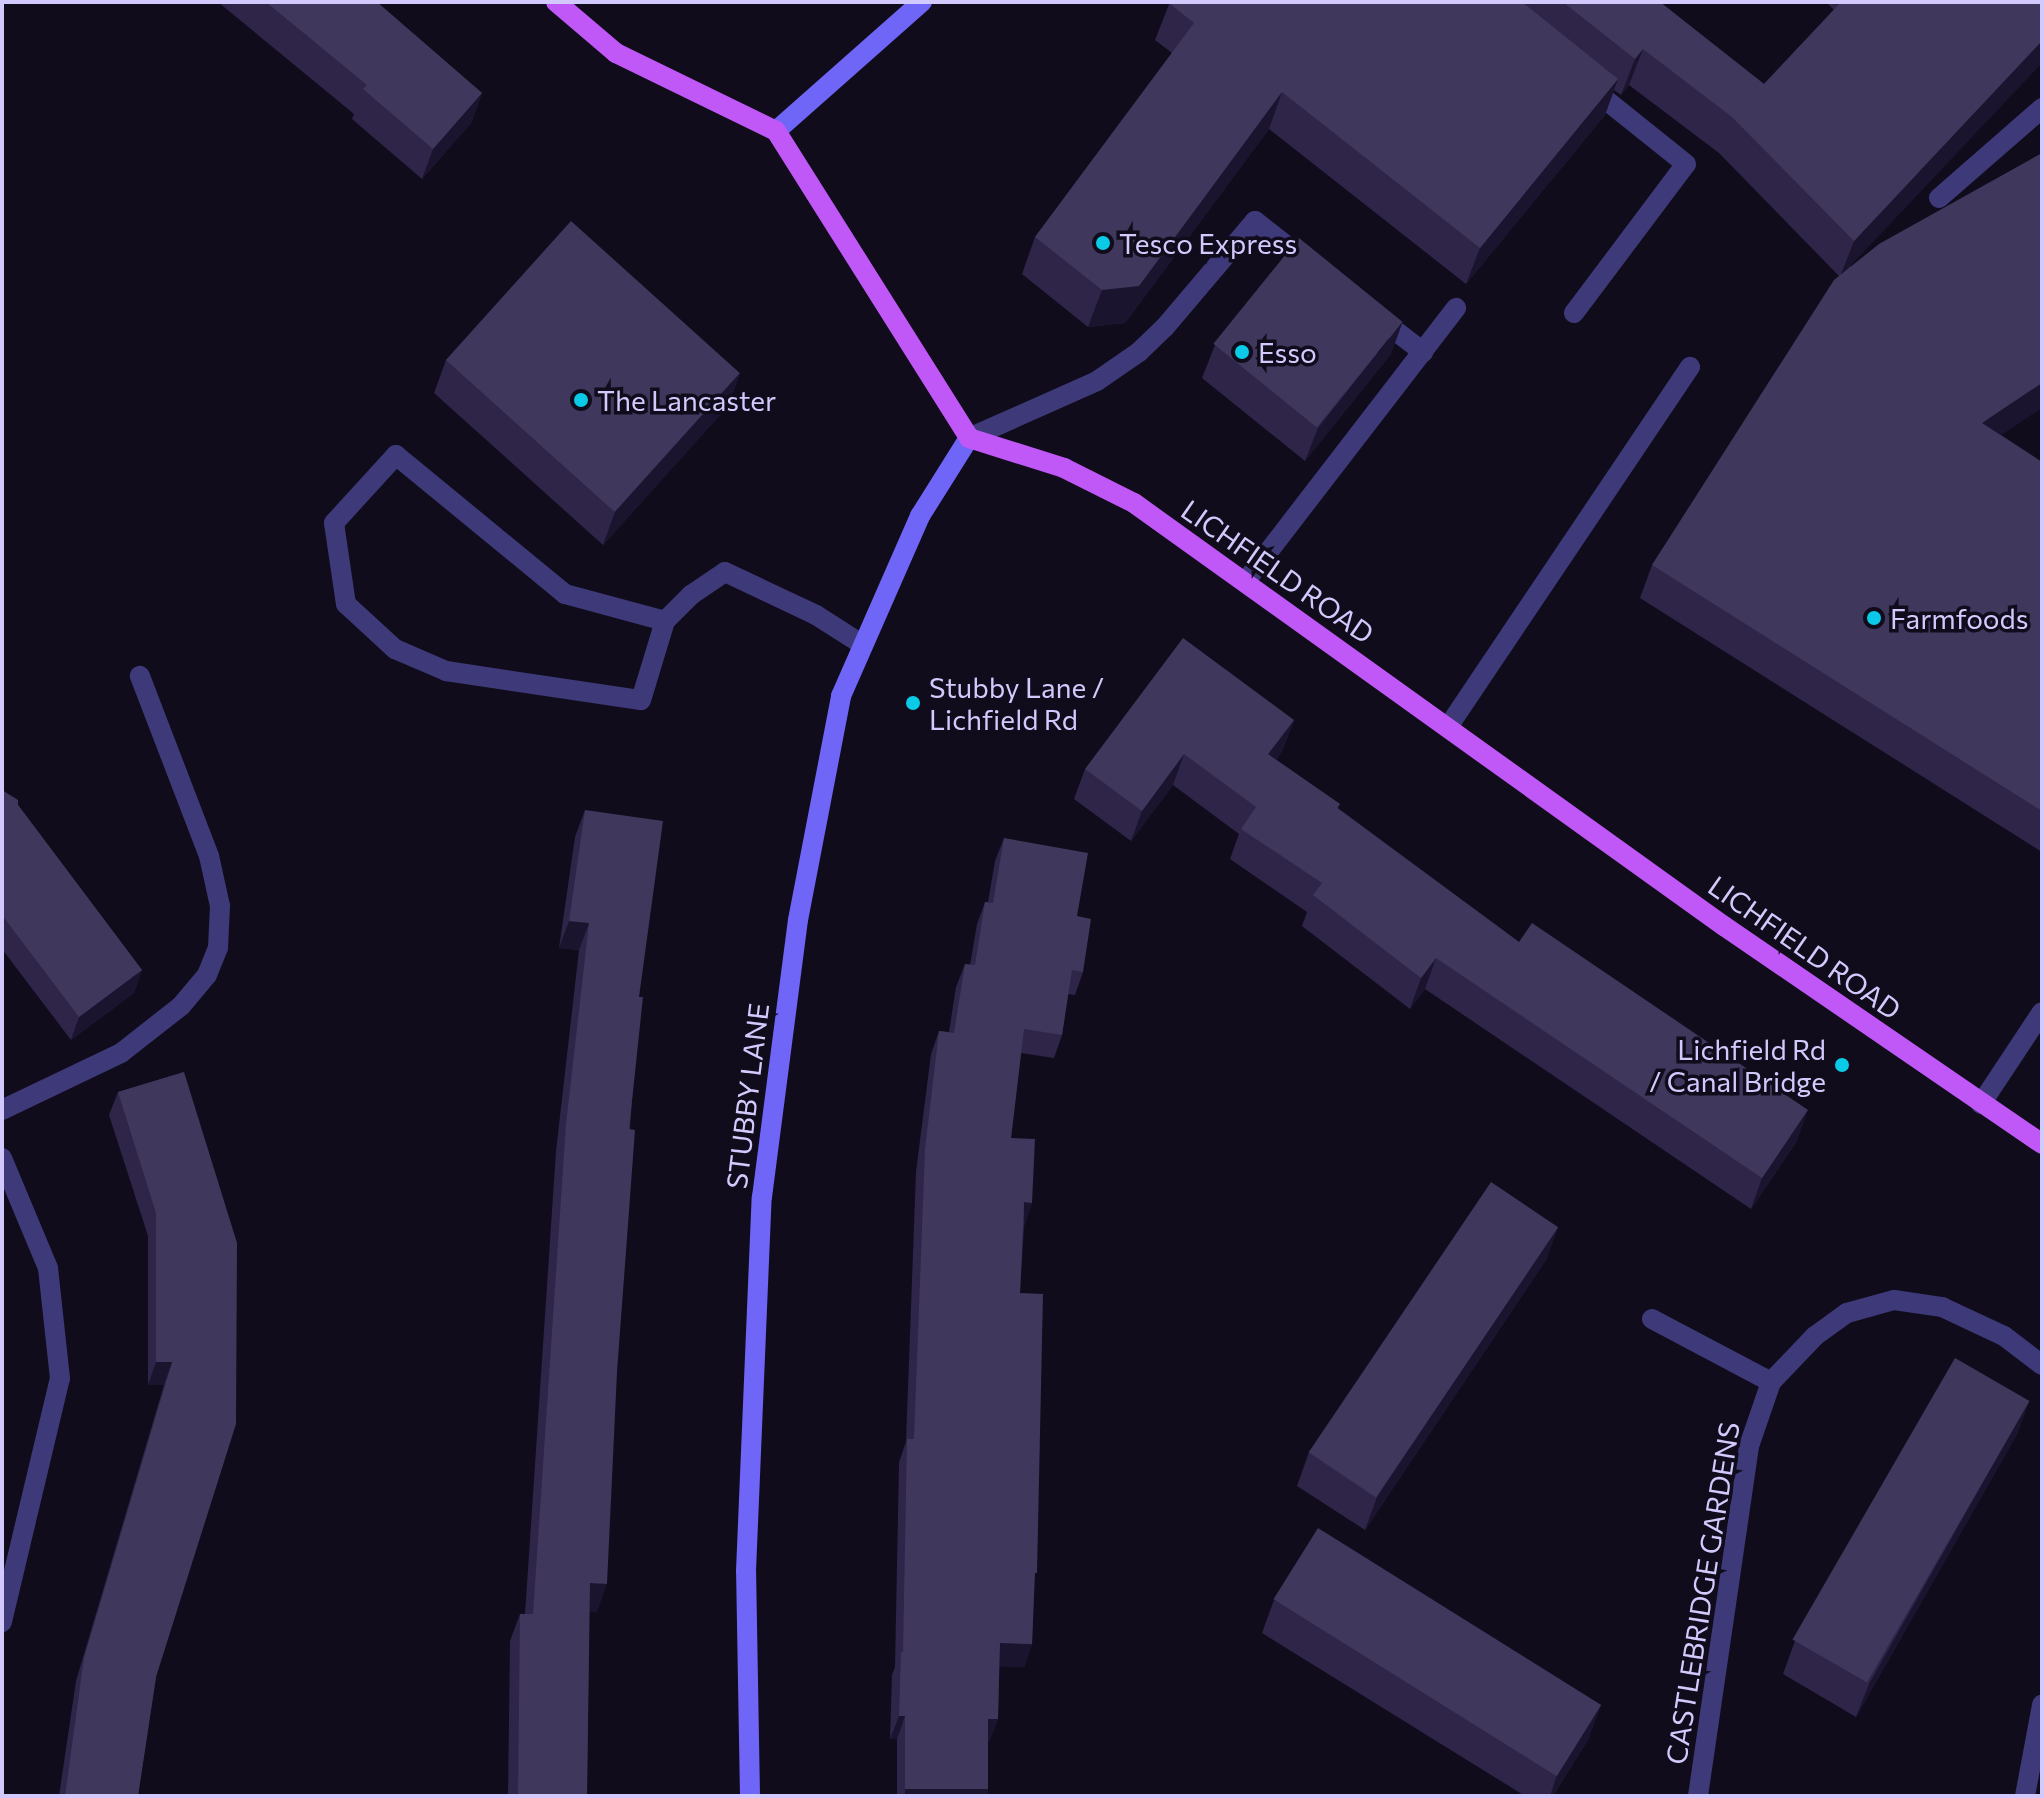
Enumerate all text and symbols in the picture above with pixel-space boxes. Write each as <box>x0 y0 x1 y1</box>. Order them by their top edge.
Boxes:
place label: Tesco Express <box>1119 226 1297 260</box>
marker: Tesco Express <box>1094 234 1112 252</box>
place label: Esso <box>1258 335 1317 369</box>
marker: Esso <box>1233 343 1251 361</box>
place label: The Lancaster <box>597 383 776 417</box>
marker: The Lancaster <box>572 391 590 409</box>
street label: LICHFIELD ROAD <box>1175 492 1381 650</box>
place label: Farmfoods <box>1890 601 2029 635</box>
marker: Farmfoods <box>1865 609 1883 627</box>
place label: Stubby Lane / Lichfield Rd <box>929 670 1104 736</box>
marker: Stubby Lane / Lichfield Rd <box>904 694 922 712</box>
street label: LICHFIELD ROAD <box>1702 868 1908 1026</box>
street label: STUBBY LANE <box>719 1001 775 1191</box>
place label: Lichfield Rd / Canal Bridge <box>1649 1032 1826 1098</box>
marker: Lichfield Rd / Canal Bridge <box>1833 1056 1851 1074</box>
street label: CASTLEBRIDGE GARDENS <box>1658 1419 1746 1767</box>

